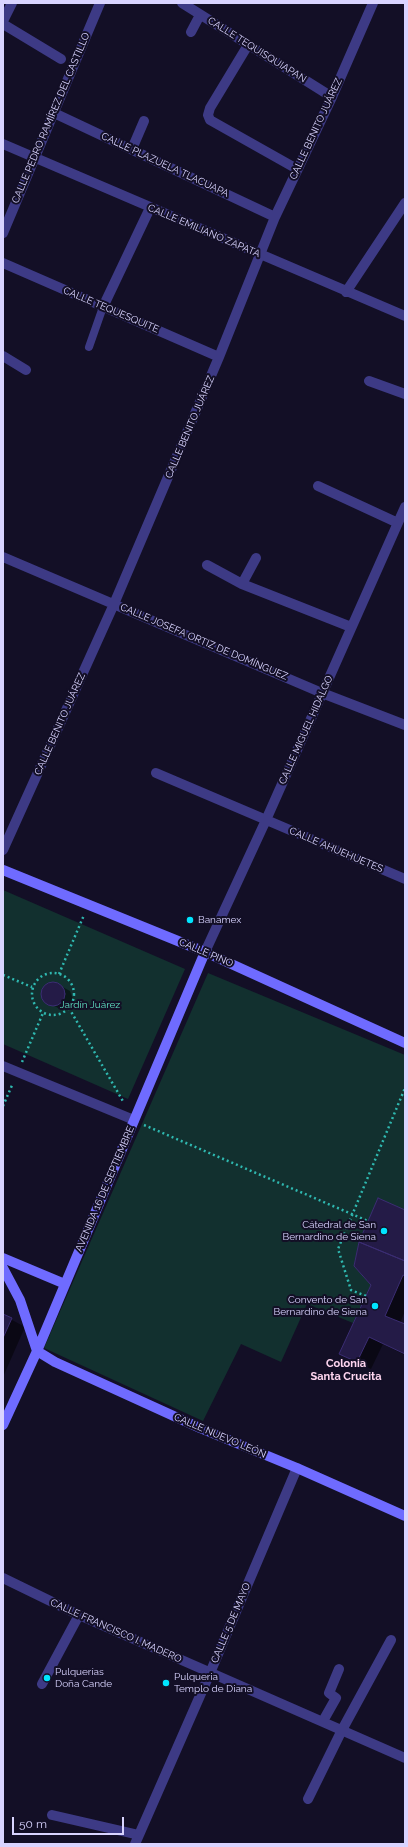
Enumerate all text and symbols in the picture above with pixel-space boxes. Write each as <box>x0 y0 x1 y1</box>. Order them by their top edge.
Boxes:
street label: CALLE TEQUISQUIAPAN <box>206 15 308 85</box>
street label: CALLE PEDRO RAMÍREZ DEL CASTILLO <box>9 31 93 205</box>
street label: CALLE BENITO JUÁREZ <box>287 76 345 182</box>
street label: CALLE PLAZUELA TLACUAPA <box>99 130 231 200</box>
street label: CALLE EMILIANO ZAPATA <box>146 202 262 260</box>
street label: CALLE TEQUESQUITE <box>61 284 161 336</box>
street label: CALLE BENITO JUÁREZ <box>163 374 217 480</box>
street label: CALLE JOSEFA ORTIZ DE DOMÍNGUEZ <box>118 601 290 683</box>
street label: CALLE BENITO JUÁREZ <box>32 671 88 777</box>
street label: CALLE MIGUEL HIDALGO <box>277 674 335 786</box>
street label: CALLE AHUEHUETES <box>287 825 385 875</box>
place label: Banamex <box>198 914 241 926</box>
marker: Banamex <box>185 915 195 925</box>
street label: CALLE PINO <box>177 936 235 970</box>
park label: Jardín Juárez <box>60 999 120 1011</box>
street label: AVENIDA 16 DE SEPTIEMBRE <box>73 1124 137 1254</box>
place label: Cátedral de San Bernardino de Siena <box>283 1219 376 1242</box>
marker: Cátedral de San Bernardino de Siena <box>379 1226 389 1236</box>
place label: Convento de San Bernardino de Siena <box>274 1294 367 1318</box>
marker: Convento de San Bernardino de Siena <box>370 1301 380 1311</box>
district label: Colonia Santa Crucita <box>311 1357 381 1383</box>
street label: CALLE NUEVO LEÓN <box>172 1411 268 1461</box>
street label: CALLE 5 DE MAYO <box>209 1581 253 1665</box>
street label: CALLE FRANCISCO I. MADERO <box>48 1597 184 1665</box>
place label: Pulquerías Doña Cande <box>55 1666 112 1690</box>
place label: Pulqueria Templo de Diana <box>174 1671 252 1694</box>
marker: Pulquerías Doña Cande <box>42 1673 52 1683</box>
marker: Pulqueria Templo de Diana <box>161 1678 171 1688</box>
scale bar <box>14 1809 126 1835</box>
text: 50 m <box>19 1817 47 1831</box>

